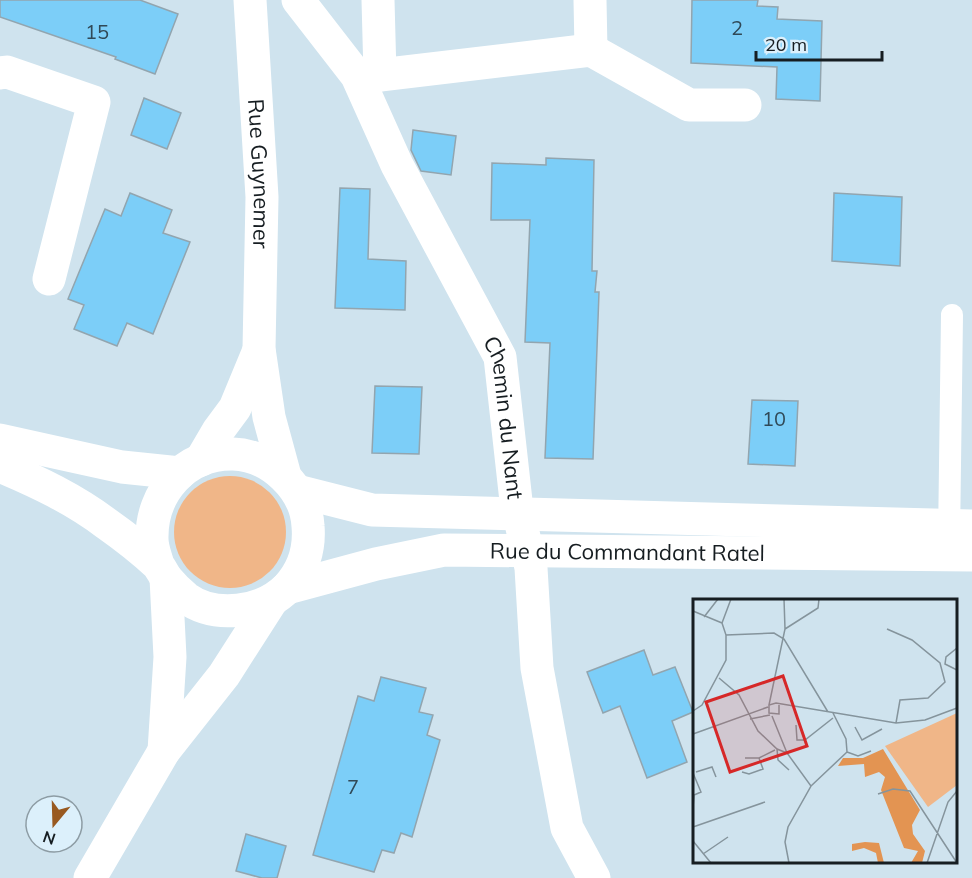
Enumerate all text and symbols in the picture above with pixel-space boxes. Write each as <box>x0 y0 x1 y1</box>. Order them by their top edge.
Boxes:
house number: 2 <box>731 15 743 40</box>
house number: 15 <box>85 19 109 44</box>
scale bar <box>756 24 882 62</box>
text: 20 m <box>765 33 807 56</box>
street label: Rue Guynemer <box>242 98 276 249</box>
street label: Chemin du Nant <box>477 331 530 501</box>
house number: 10 <box>762 406 786 431</box>
street label: Rue du Commandant Ratel <box>490 536 765 567</box>
inset map <box>693 599 957 863</box>
house number: 7 <box>347 774 359 799</box>
north arrow <box>24 794 84 854</box>
text: N <box>40 827 58 850</box>

